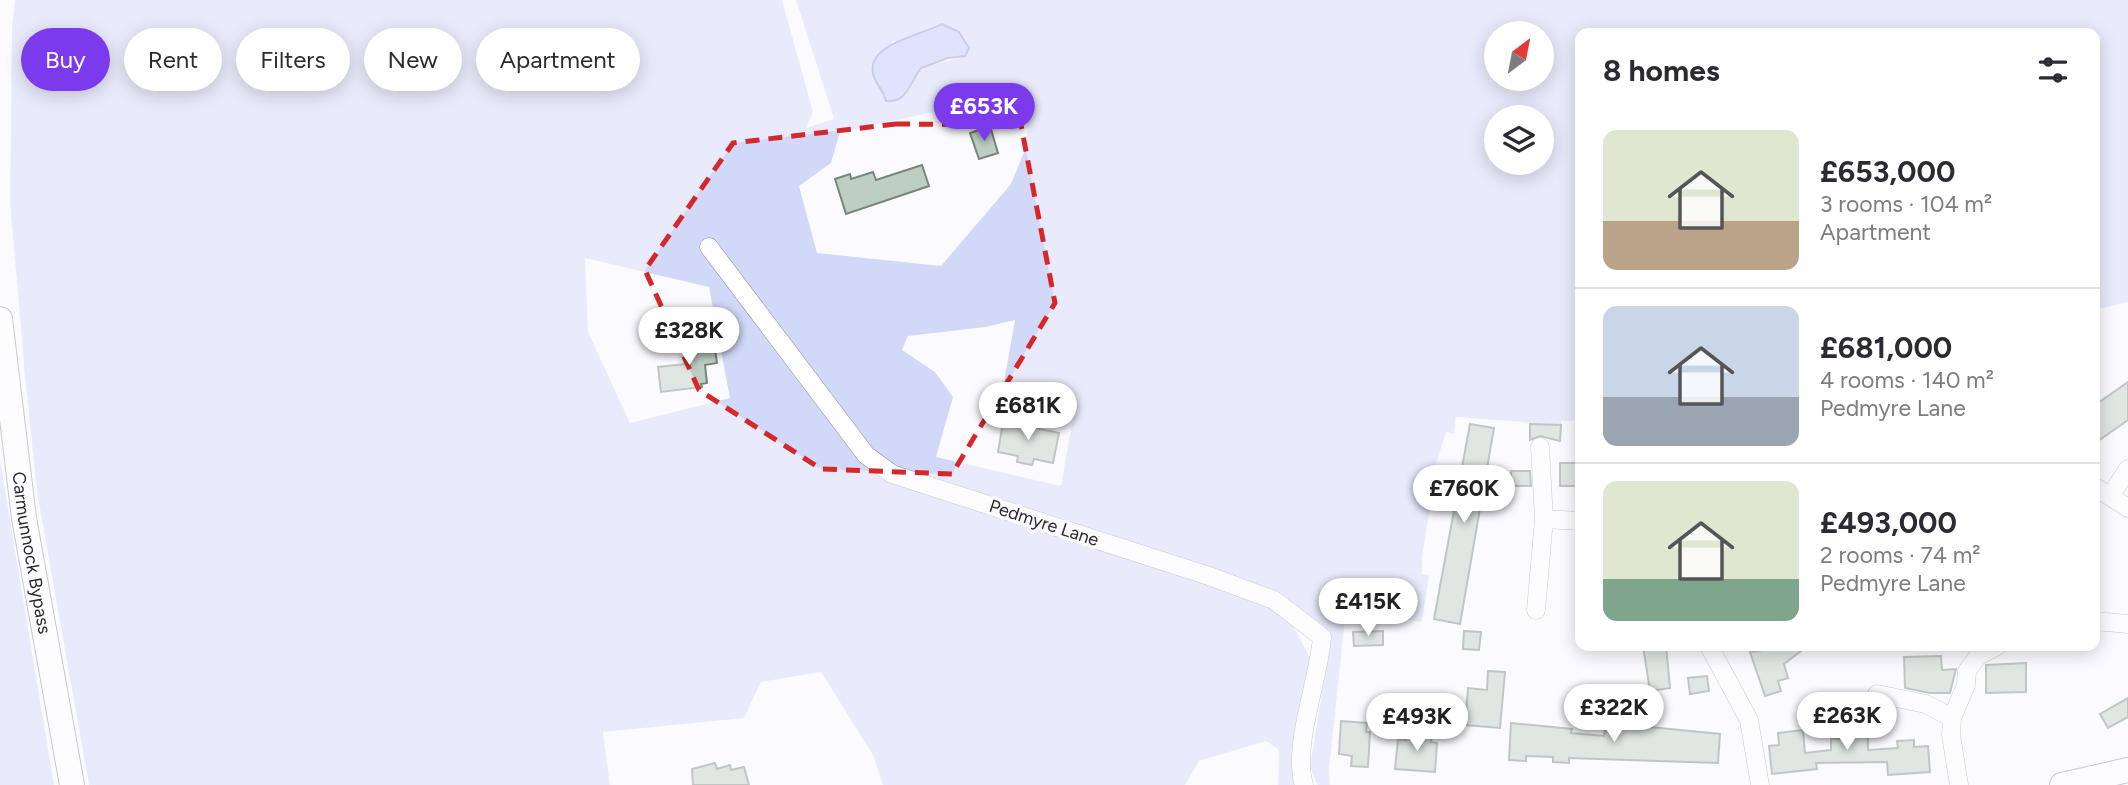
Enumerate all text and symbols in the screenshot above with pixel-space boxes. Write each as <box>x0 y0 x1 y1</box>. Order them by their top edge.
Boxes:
north arrow <box>1484 21 1554 91</box>
map controls <box>1484 21 1554 175</box>
chip: Buy <box>21 28 110 91</box>
chip: Rent <box>124 28 222 91</box>
chip: Filters <box>236 28 350 91</box>
chip: New <box>364 28 462 91</box>
chip: Apartment <box>476 28 640 91</box>
icon: filters <box>2034 51 2072 89</box>
text: 8 homes <box>1603 52 1720 89</box>
pin: £653K <box>935 83 1033 143</box>
text: £653K <box>950 92 1018 120</box>
button: layers <box>1484 105 1554 175</box>
text: £653,000 <box>1820 153 1955 190</box>
icon: home <box>1659 158 1743 242</box>
text: 3 rooms · 104 m² <box>1820 190 1992 218</box>
text: Apartment <box>1820 218 1931 246</box>
pin: £328K <box>640 308 738 367</box>
text: £328K <box>654 316 724 344</box>
text: £681,000 <box>1820 329 1952 366</box>
icon: home <box>1659 334 1743 418</box>
text: 4 rooms · 140 m² <box>1820 366 1994 394</box>
pin: £681K <box>979 382 1077 442</box>
text: £681K <box>995 391 1061 419</box>
text: Pedmyre Lane <box>1820 394 1966 422</box>
pin: £760K <box>1415 466 1513 525</box>
street label: Carmunnock Bypass <box>8 470 56 636</box>
text: £760K <box>1429 474 1499 502</box>
street label: Pedmyre Lane <box>986 495 1102 551</box>
text: £493,000 <box>1820 504 1957 541</box>
icon: home <box>1659 509 1743 593</box>
text: 2 rooms · 74 m² <box>1820 541 1981 569</box>
text: Pedmyre Lane <box>1820 569 1966 597</box>
pin: £415K <box>1319 578 1417 638</box>
text: £415K <box>1335 587 1401 615</box>
pin: £322K <box>1565 684 1663 744</box>
pin: £263K <box>1798 692 1896 752</box>
text: £322K <box>1580 693 1648 721</box>
pin: £493K <box>1368 694 1466 753</box>
text: £263K <box>1813 701 1881 729</box>
text: £493K <box>1382 702 1452 730</box>

